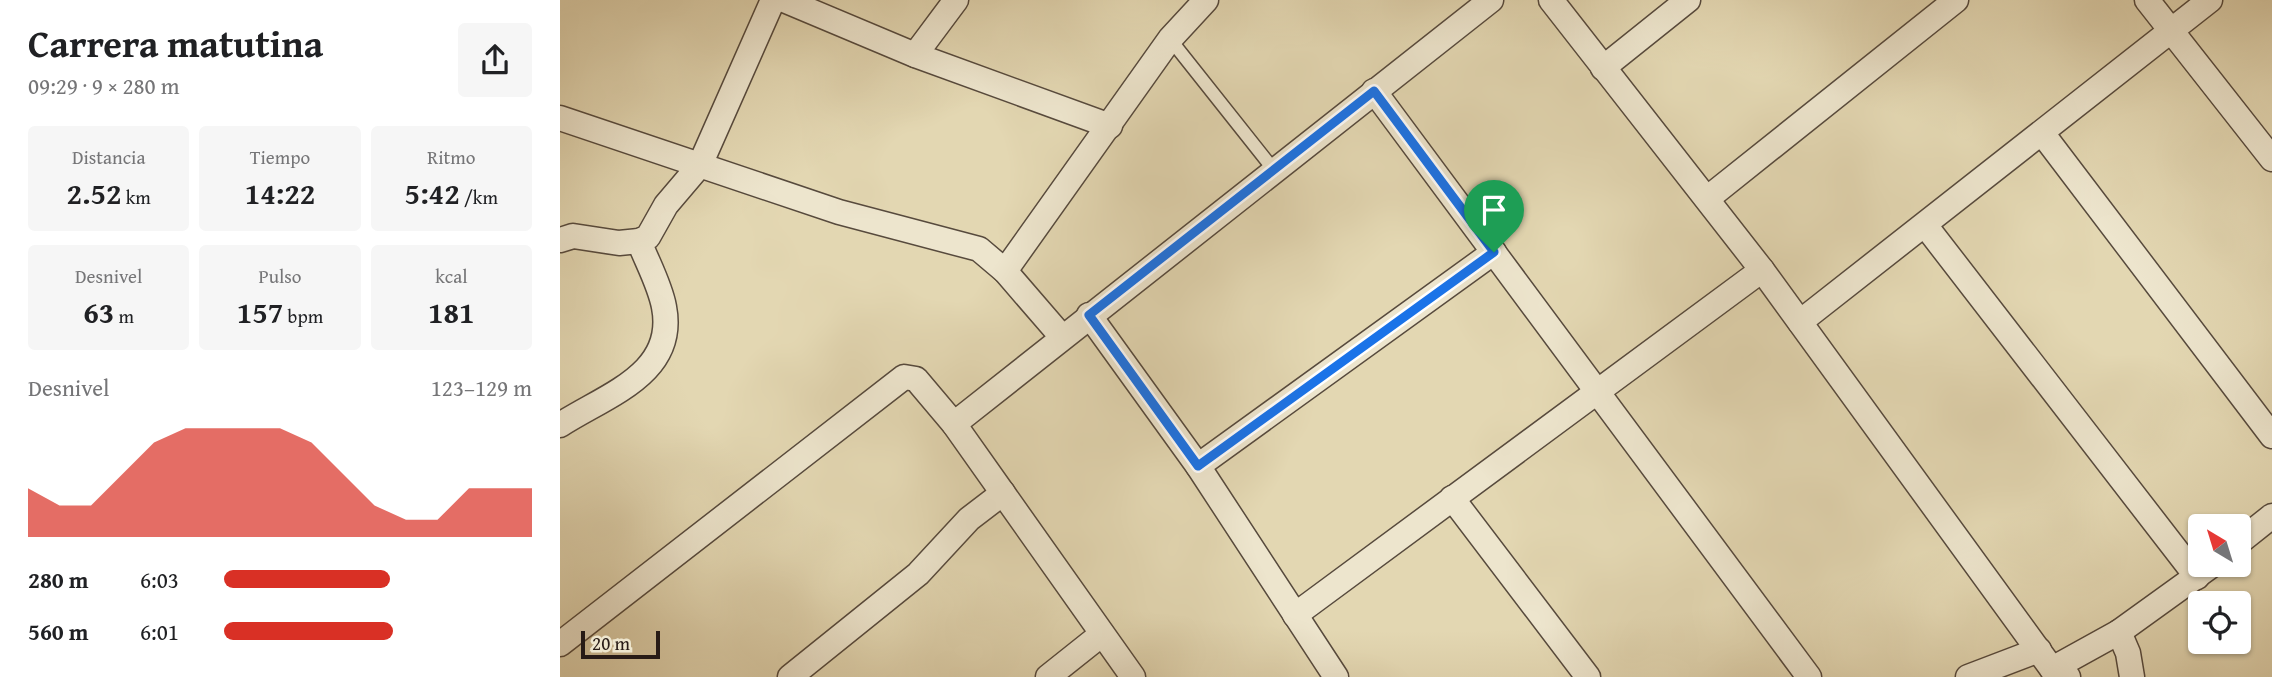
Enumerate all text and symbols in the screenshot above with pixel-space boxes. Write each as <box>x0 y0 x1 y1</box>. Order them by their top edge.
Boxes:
text: Carrera matutina <box>28 15 323 71</box>
button: share <box>458 23 532 97</box>
text: 09:29 · 9 × 280 m <box>28 69 180 102</box>
text: Distancia <box>72 143 145 171</box>
text: Tiempo <box>250 143 310 171</box>
text: Ritmo <box>427 143 475 171</box>
text: 2.52 <box>66 171 122 215</box>
text: 14:22 <box>245 171 315 215</box>
text: 5:42 <box>405 171 460 215</box>
pin <box>1464 180 1524 252</box>
text: km <box>122 183 151 211</box>
text: /km <box>460 183 498 211</box>
icon: arrive <box>1475 191 1513 229</box>
text: Desnivel <box>75 262 142 290</box>
text: Pulso <box>258 262 302 290</box>
text: kcal <box>435 262 468 290</box>
text: 63 <box>83 290 114 334</box>
text: 157 <box>237 290 283 334</box>
text: 181 <box>428 290 475 334</box>
text: m <box>114 302 134 330</box>
text: bpm <box>283 302 323 330</box>
text: Desnivel <box>28 371 109 404</box>
text: 123–129 m <box>431 371 532 404</box>
north arrow <box>2188 514 2250 578</box>
map controls <box>2188 514 2251 654</box>
text: 280 m <box>28 563 89 596</box>
text: 6:03 <box>140 563 179 596</box>
button: locate <box>2188 591 2251 654</box>
text: 560 m <box>28 615 89 648</box>
text: 6:01 <box>140 615 179 648</box>
scale bar <box>581 628 660 660</box>
text: 20 m <box>592 629 630 657</box>

